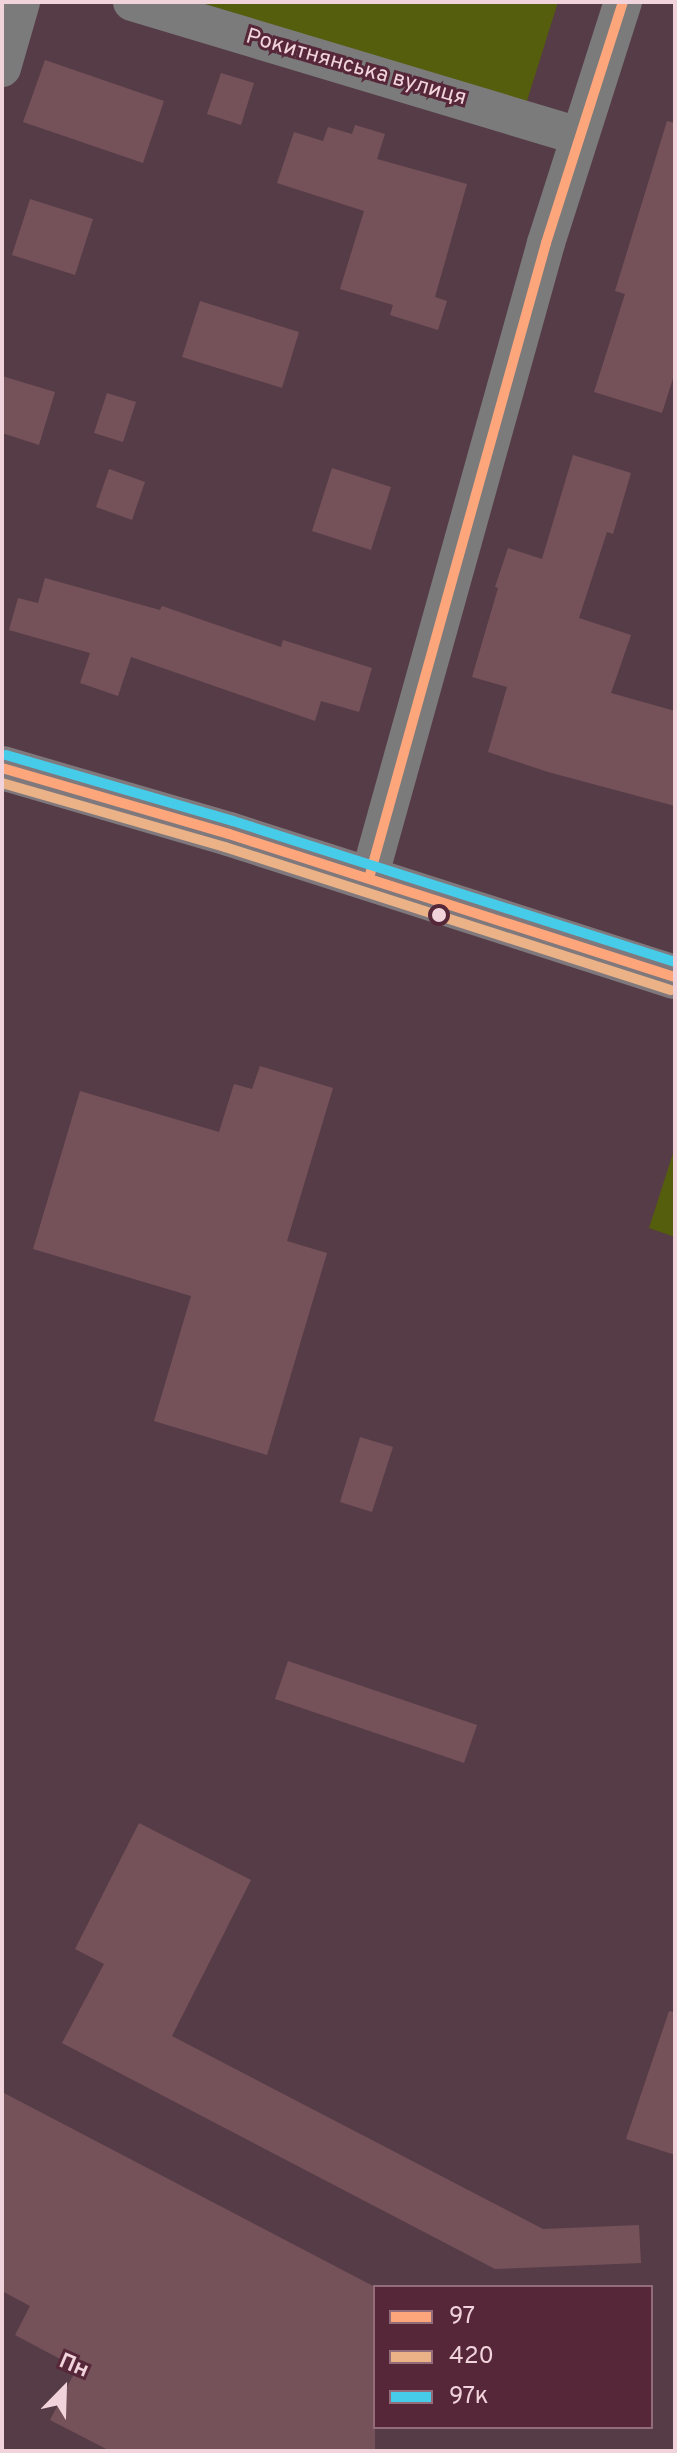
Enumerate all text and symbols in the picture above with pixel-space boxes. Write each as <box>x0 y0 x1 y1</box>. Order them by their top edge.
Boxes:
street label: Рокитнянська вулиця <box>243 24 469 112</box>
unlabelled marker <box>431 907 447 923</box>
legend <box>373 2285 653 2429</box>
text: 97 <box>449 2302 475 2332</box>
text: 420 <box>449 2342 494 2372</box>
text: Пн <box>55 2348 93 2385</box>
north arrow <box>24 2349 104 2429</box>
text: 97к <box>449 2382 488 2412</box>

